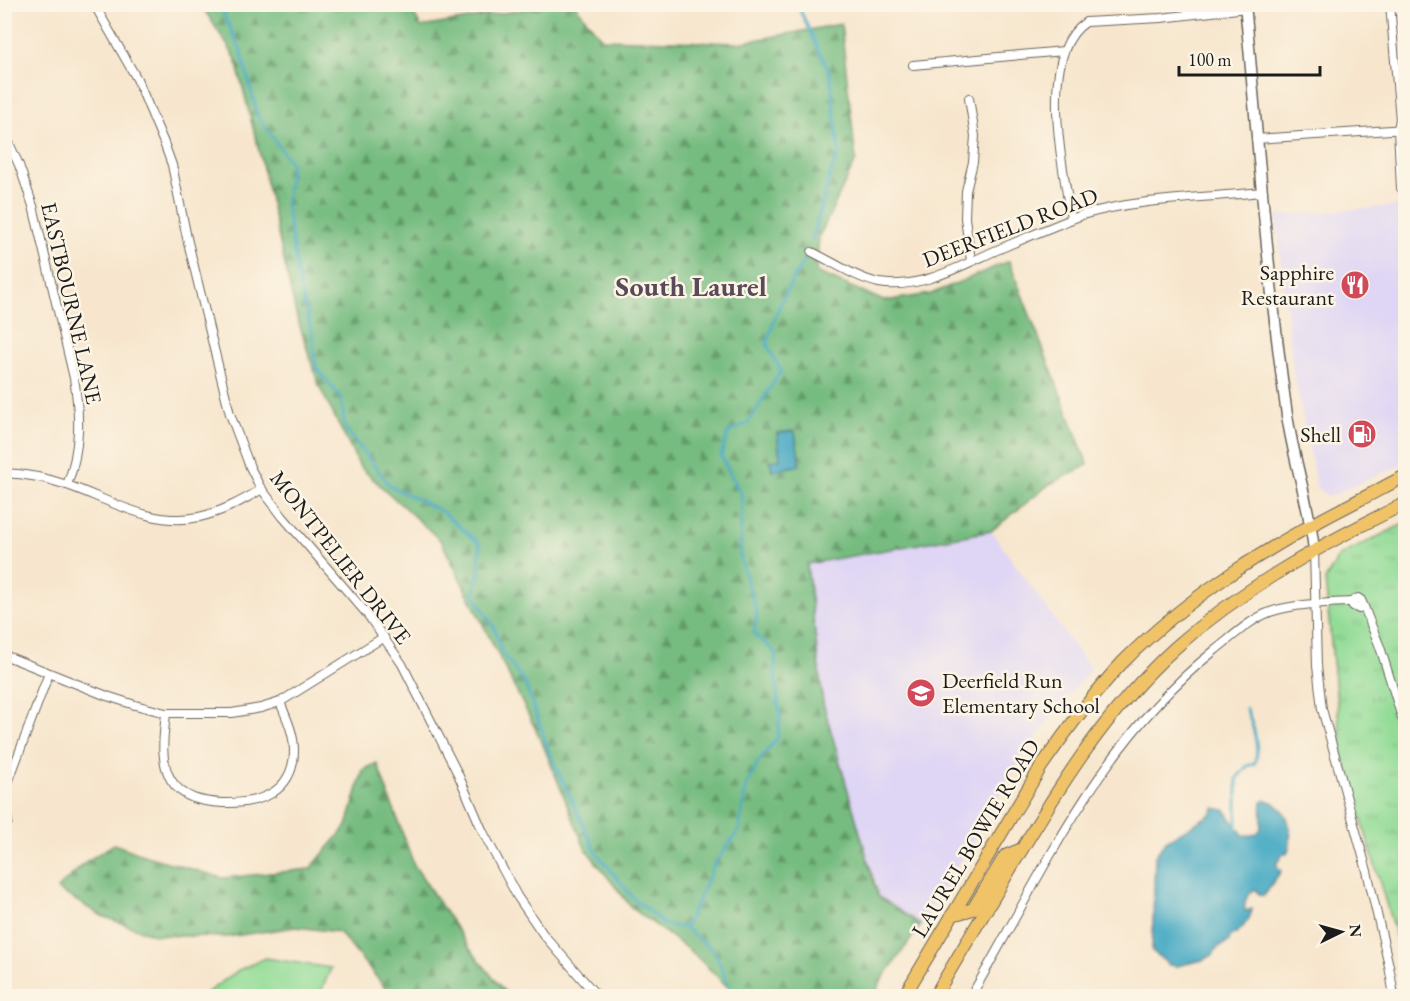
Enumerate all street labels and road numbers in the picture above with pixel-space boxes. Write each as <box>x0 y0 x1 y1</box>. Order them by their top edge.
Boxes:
street label: DEERFIELD ROAD <box>918 181 1102 274</box>
street label: EASTBOURNE LANE <box>34 199 109 407</box>
street label: MONTPELIER DRIVE <box>264 464 418 650</box>
street label: LAUREL BOWIE ROAD <box>905 734 1046 943</box>

